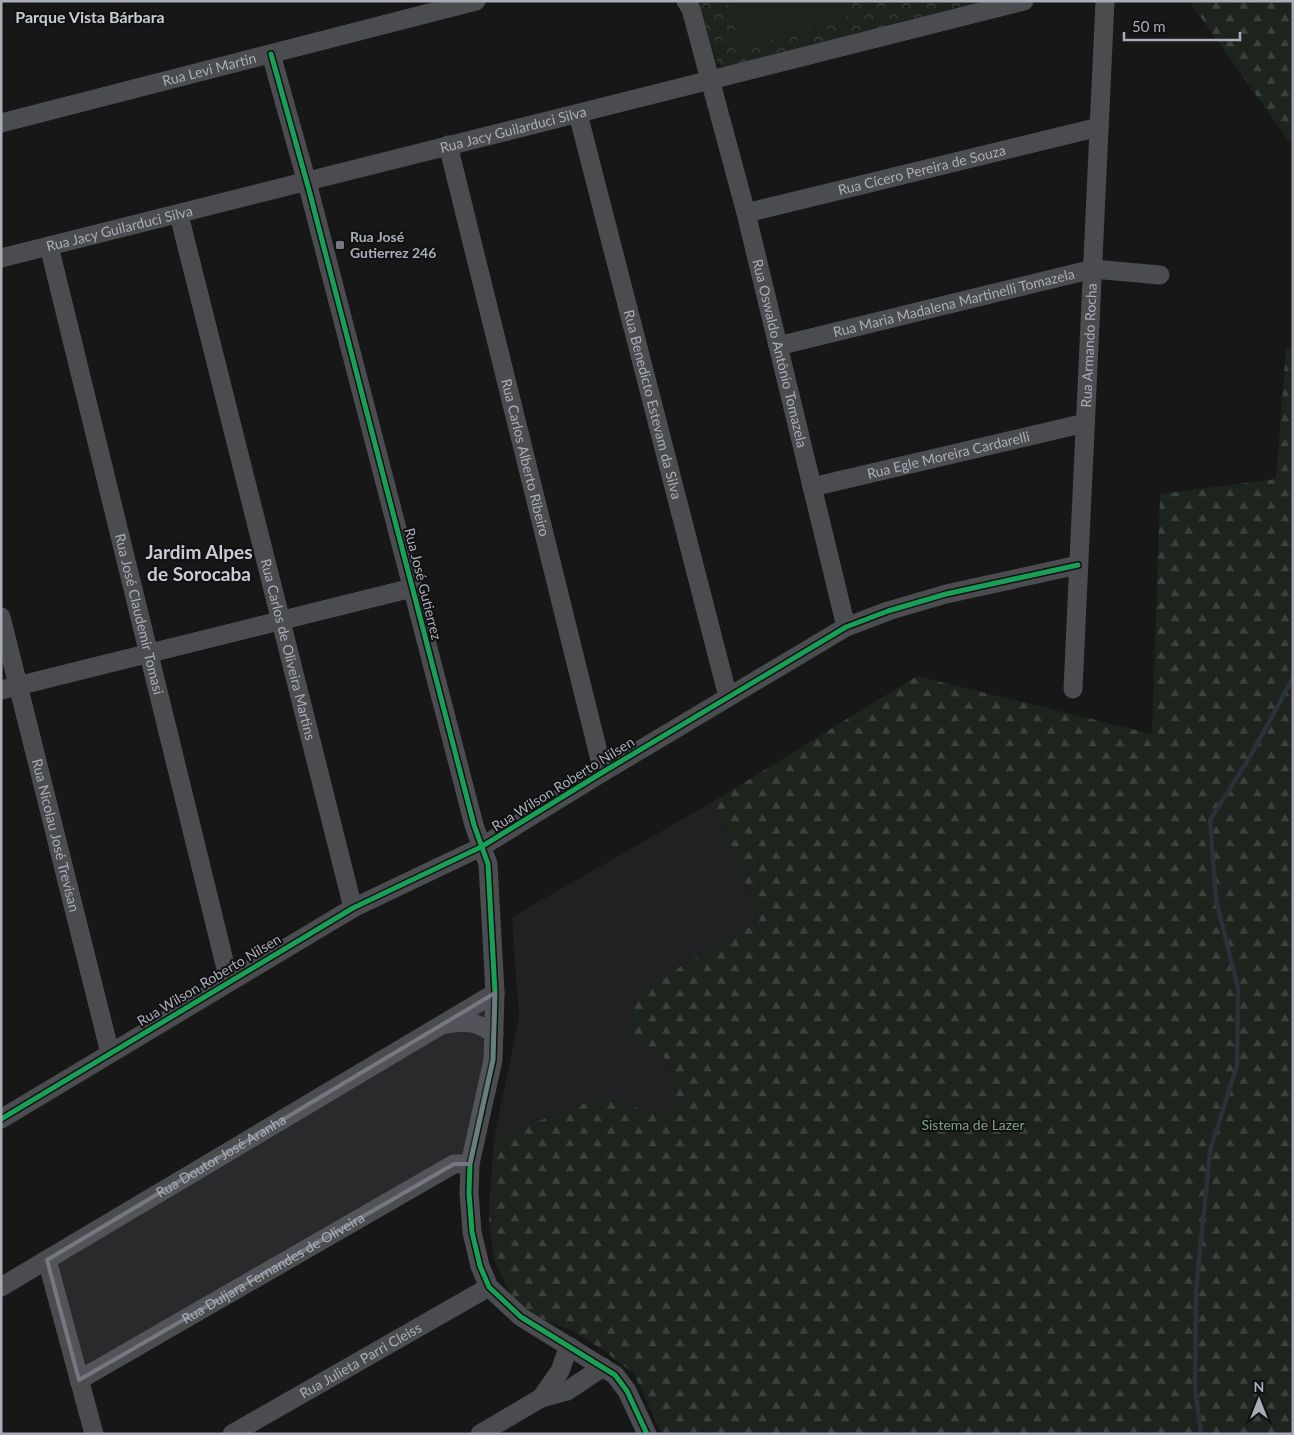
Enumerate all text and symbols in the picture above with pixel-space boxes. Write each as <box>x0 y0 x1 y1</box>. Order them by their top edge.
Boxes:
district label: Parque Vista Bárbara <box>15 7 165 26</box>
scale bar <box>1124 10 1240 42</box>
text: 50 m <box>1132 17 1166 35</box>
street label: Rua Levi Martin <box>160 49 258 89</box>
street label: Rua Jacy Guilarduci Silva <box>438 103 588 156</box>
street label: Rua Cícero Pereira de Souza <box>836 141 1007 198</box>
street label: Rua Jacy Guilarduci Silva <box>44 202 194 255</box>
place label: Rua José Gutierrez 246 <box>350 228 436 261</box>
marker: Rua José Gutierrez 246 <box>334 239 346 251</box>
street label: Rua Oswaldo Antônio Tomazela <box>749 257 811 449</box>
street label: Rua Maria Madalena Martinelli Tomazela <box>831 265 1076 340</box>
street label: Rua Armando Rocha <box>1077 283 1100 408</box>
street label: Rua Benedicto Estevam da Silva <box>621 308 686 501</box>
street label: Rua Carlos Alberto Ribeiro <box>498 377 553 538</box>
street label: Rua Egle Moreira Cardarelli <box>865 427 1031 482</box>
street label: Rua José Gutierrez <box>401 526 446 642</box>
street label: Rua José Claudemir Tomasi <box>112 532 168 696</box>
district label: Jardim Alpes de Sorocaba <box>146 540 252 585</box>
street label: Rua Carlos de Oliveira Martins <box>258 557 320 742</box>
street label: Rua Wilson Roberto Nilsen <box>488 733 637 834</box>
street label: Rua Nicolau José Trevisan <box>29 757 83 913</box>
street label: Rua Wilson Roberto Nilsen <box>134 930 284 1029</box>
street label: Rua Doutor José Aranha <box>153 1110 289 1201</box>
park label: Sistema de Lazer <box>921 1116 1025 1133</box>
street label: Rua Duljara Fernandes de Oliveira <box>178 1208 367 1327</box>
street label: Rua Julieta Parri Cleiss <box>296 1319 424 1402</box>
north arrow <box>1234 1375 1284 1425</box>
text: N <box>1254 1378 1264 1395</box>

